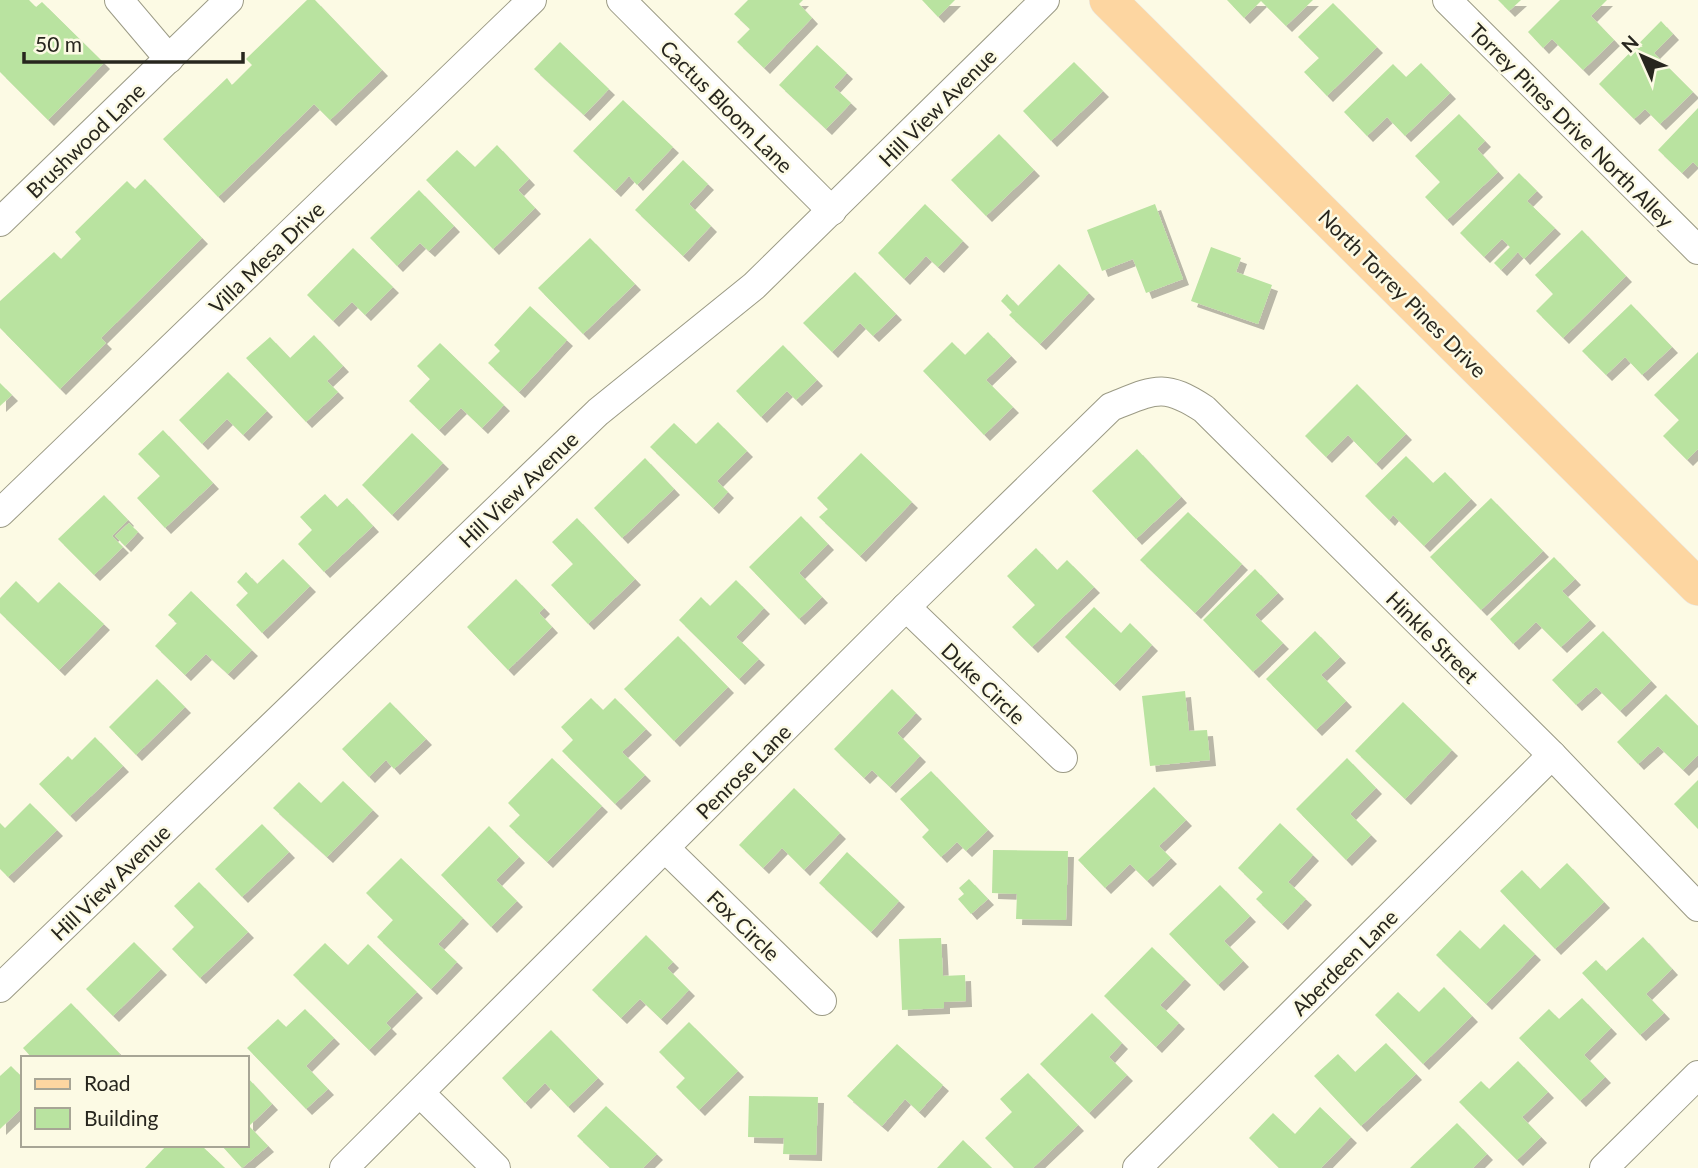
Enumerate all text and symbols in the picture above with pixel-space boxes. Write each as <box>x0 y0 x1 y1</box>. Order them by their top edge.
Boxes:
street label: Torrey Pines Drive North Alley <box>1464 17 1680 233</box>
scale bar <box>24 21 243 65</box>
north arrow <box>1607 21 1677 91</box>
text: 50 m <box>35 31 82 56</box>
street label: Cactus Bloom Lane <box>656 35 798 177</box>
street label: Hill View Avenue <box>873 43 1001 171</box>
street label: Brushwood Lane <box>21 77 149 203</box>
street label: Villa Mesa Drive <box>203 196 329 318</box>
street label: North Torrey Pines Drive <box>1314 204 1492 382</box>
street label: Hill View Avenue <box>453 426 583 552</box>
street label: Hinkle Street <box>1382 586 1485 689</box>
street label: Duke Circle <box>937 637 1031 729</box>
street label: Penrose Lane <box>690 718 796 824</box>
street label: Hill View Avenue <box>45 819 175 945</box>
street label: Fox Circle <box>703 885 785 965</box>
street label: Aberdeen Lane <box>1286 904 1402 1020</box>
legend <box>21 1056 248 1147</box>
text: Road <box>84 1070 131 1095</box>
text: Building <box>84 1105 159 1130</box>

